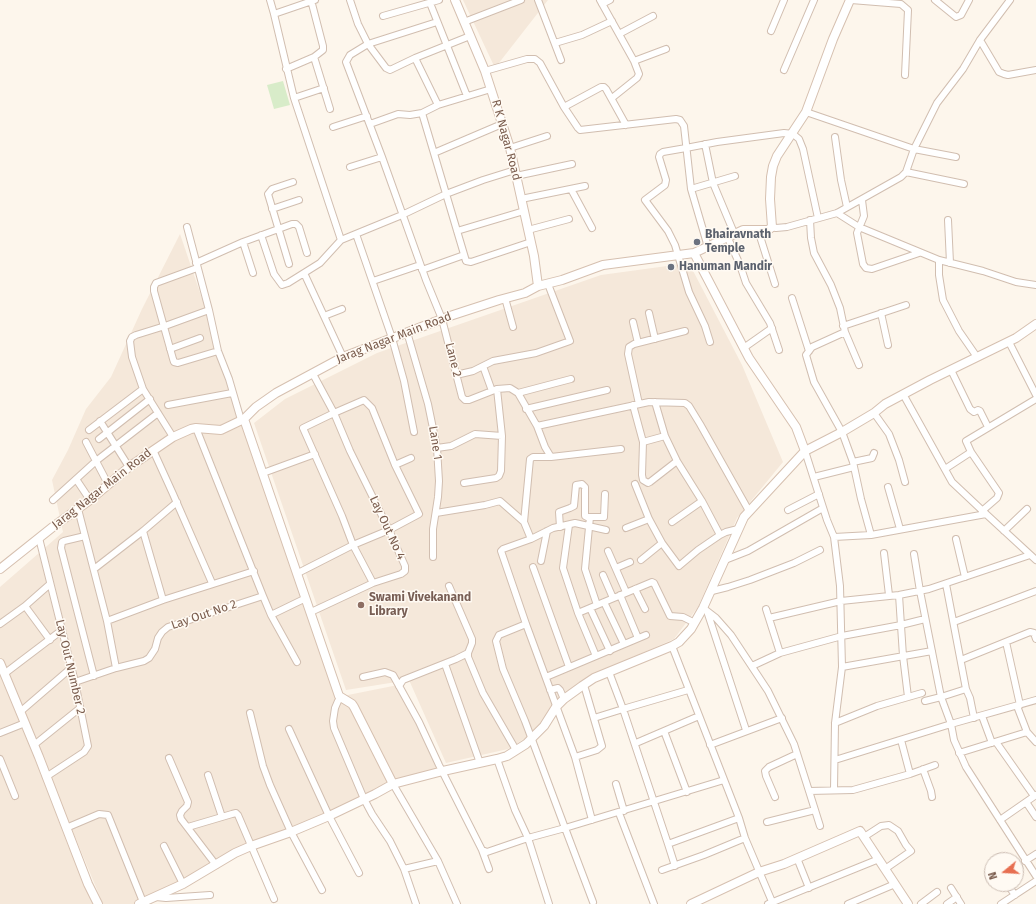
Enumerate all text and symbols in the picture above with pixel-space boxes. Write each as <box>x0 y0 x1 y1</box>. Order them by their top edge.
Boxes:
street label: R K Nagar Road <box>488 98 524 182</box>
place label: Bhairavnath Temple <box>705 228 771 256</box>
marker: Bhairavnath Temple <box>692 237 702 247</box>
place label: Hanuman Mandir <box>679 260 772 274</box>
marker: Hanuman Mandir <box>666 262 676 272</box>
street label: Jarag Nagar Main Road <box>334 309 454 367</box>
street label: Lane 2 <box>442 341 464 379</box>
street label: Lane 1 <box>425 425 445 461</box>
street label: Jarag Nagar Main Road <box>49 446 155 532</box>
street label: Lay Out No 4 <box>366 494 408 562</box>
place label: Swami Vivekanand Library <box>369 591 471 619</box>
street label: Lay Out No 2 <box>169 597 239 633</box>
marker: Swami Vivekanand Library <box>356 600 366 610</box>
street label: Lay Out Number 2 <box>52 618 88 716</box>
north arrow <box>984 852 1024 892</box>
text: N <box>986 870 1000 881</box>

